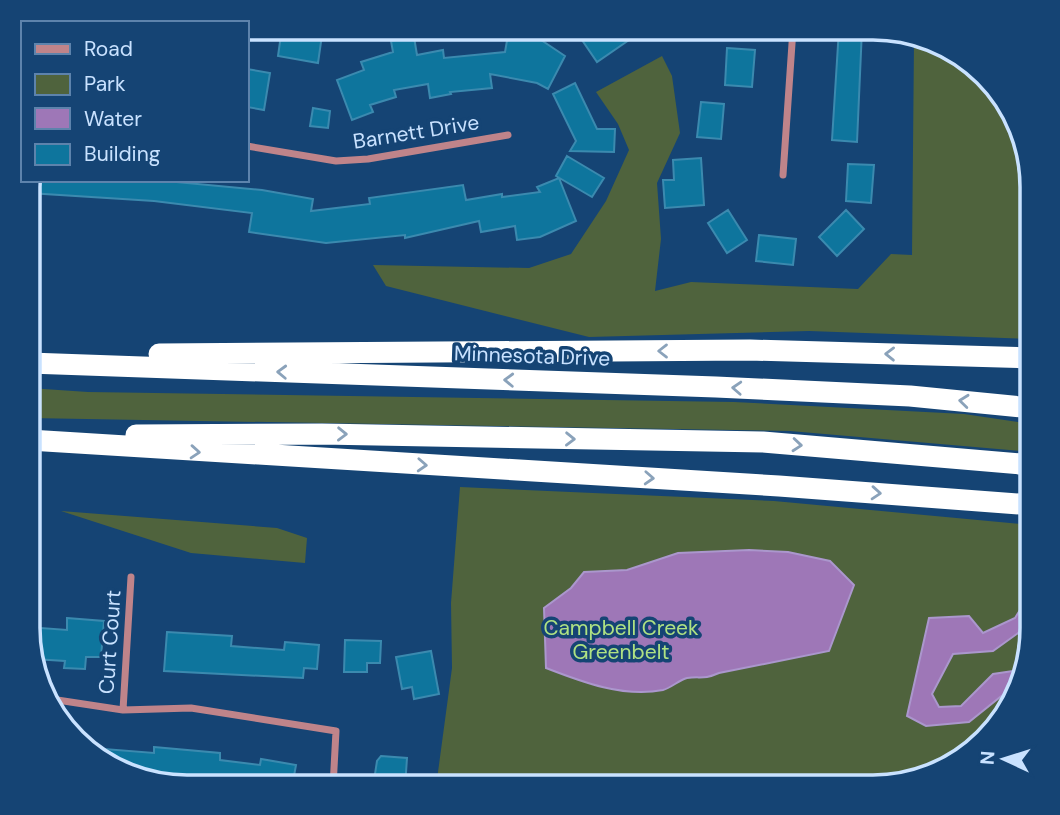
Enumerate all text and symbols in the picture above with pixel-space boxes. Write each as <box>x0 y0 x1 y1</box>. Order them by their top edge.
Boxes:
legend <box>21 21 248 182</box>
text: Road <box>84 35 133 63</box>
text: Park <box>84 70 126 98</box>
text: Water <box>84 105 142 133</box>
street label: Barnett Drive <box>351 108 481 156</box>
text: Building <box>84 140 161 168</box>
street label: Minnesota Drive <box>453 339 611 373</box>
one-way arrow <box>657 343 667 359</box>
one-way arrow <box>884 346 895 361</box>
one-way arrow <box>276 365 287 380</box>
one-way arrow <box>504 373 515 388</box>
one-way arrow <box>731 381 742 396</box>
one-way arrow <box>958 394 970 409</box>
one-way arrow <box>337 427 348 442</box>
one-way arrow <box>564 431 575 446</box>
one-way arrow <box>792 437 803 452</box>
one-way arrow <box>189 444 200 459</box>
one-way arrow <box>417 457 428 472</box>
one-way arrow <box>644 470 655 485</box>
one-way arrow <box>871 485 882 500</box>
street label: Curt Court <box>92 589 128 695</box>
park label: Campbell Creek Greenbelt <box>543 614 699 666</box>
north arrow <box>969 724 1039 794</box>
text: N <box>975 750 1000 766</box>

